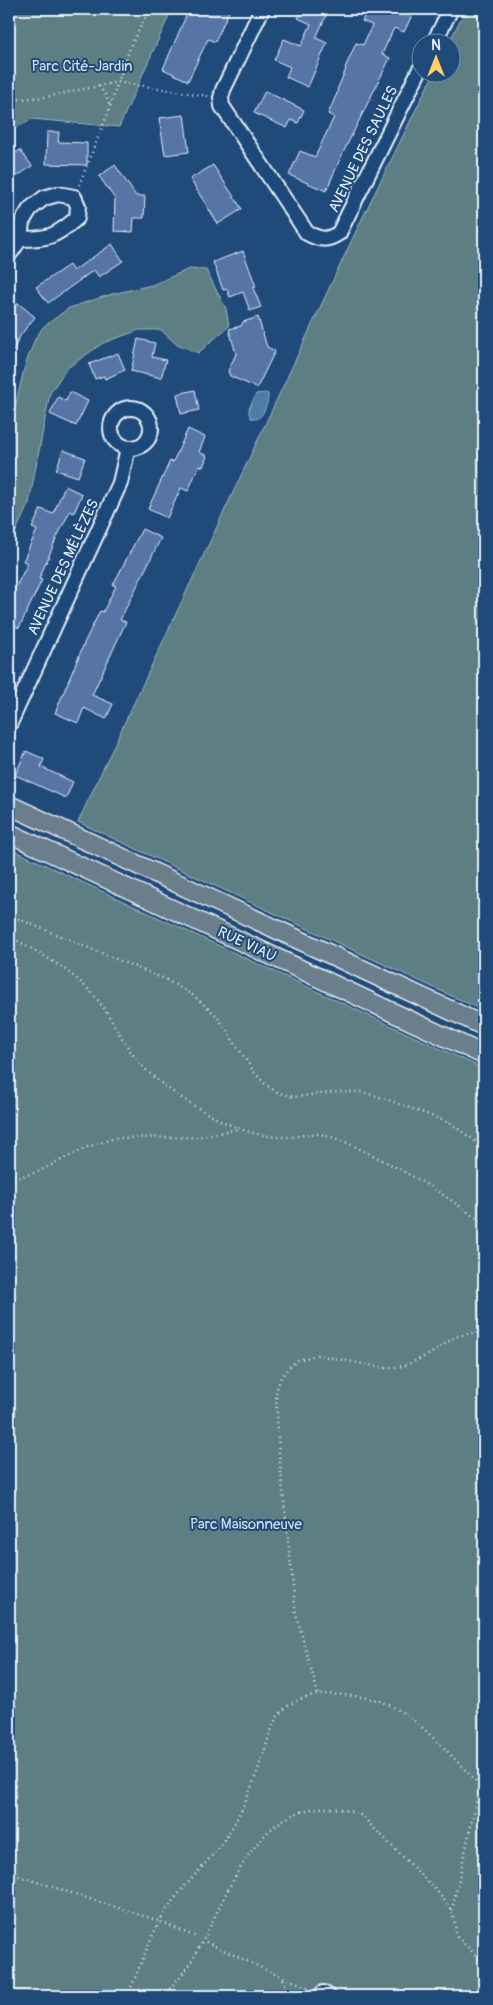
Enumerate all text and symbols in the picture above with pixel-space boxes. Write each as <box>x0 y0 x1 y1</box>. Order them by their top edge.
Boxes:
north arrow <box>410 32 460 82</box>
text: N <box>431 37 441 54</box>
park label: Parc Cité-Jardin <box>32 57 132 76</box>
street label: AVENUE DES SAULES <box>325 83 402 216</box>
street label: AVENUE DES MÉLÈZES <box>24 496 103 638</box>
street label: RUE VIAU <box>214 923 279 966</box>
park label: Parc Maisonneuve <box>190 1515 303 1534</box>

